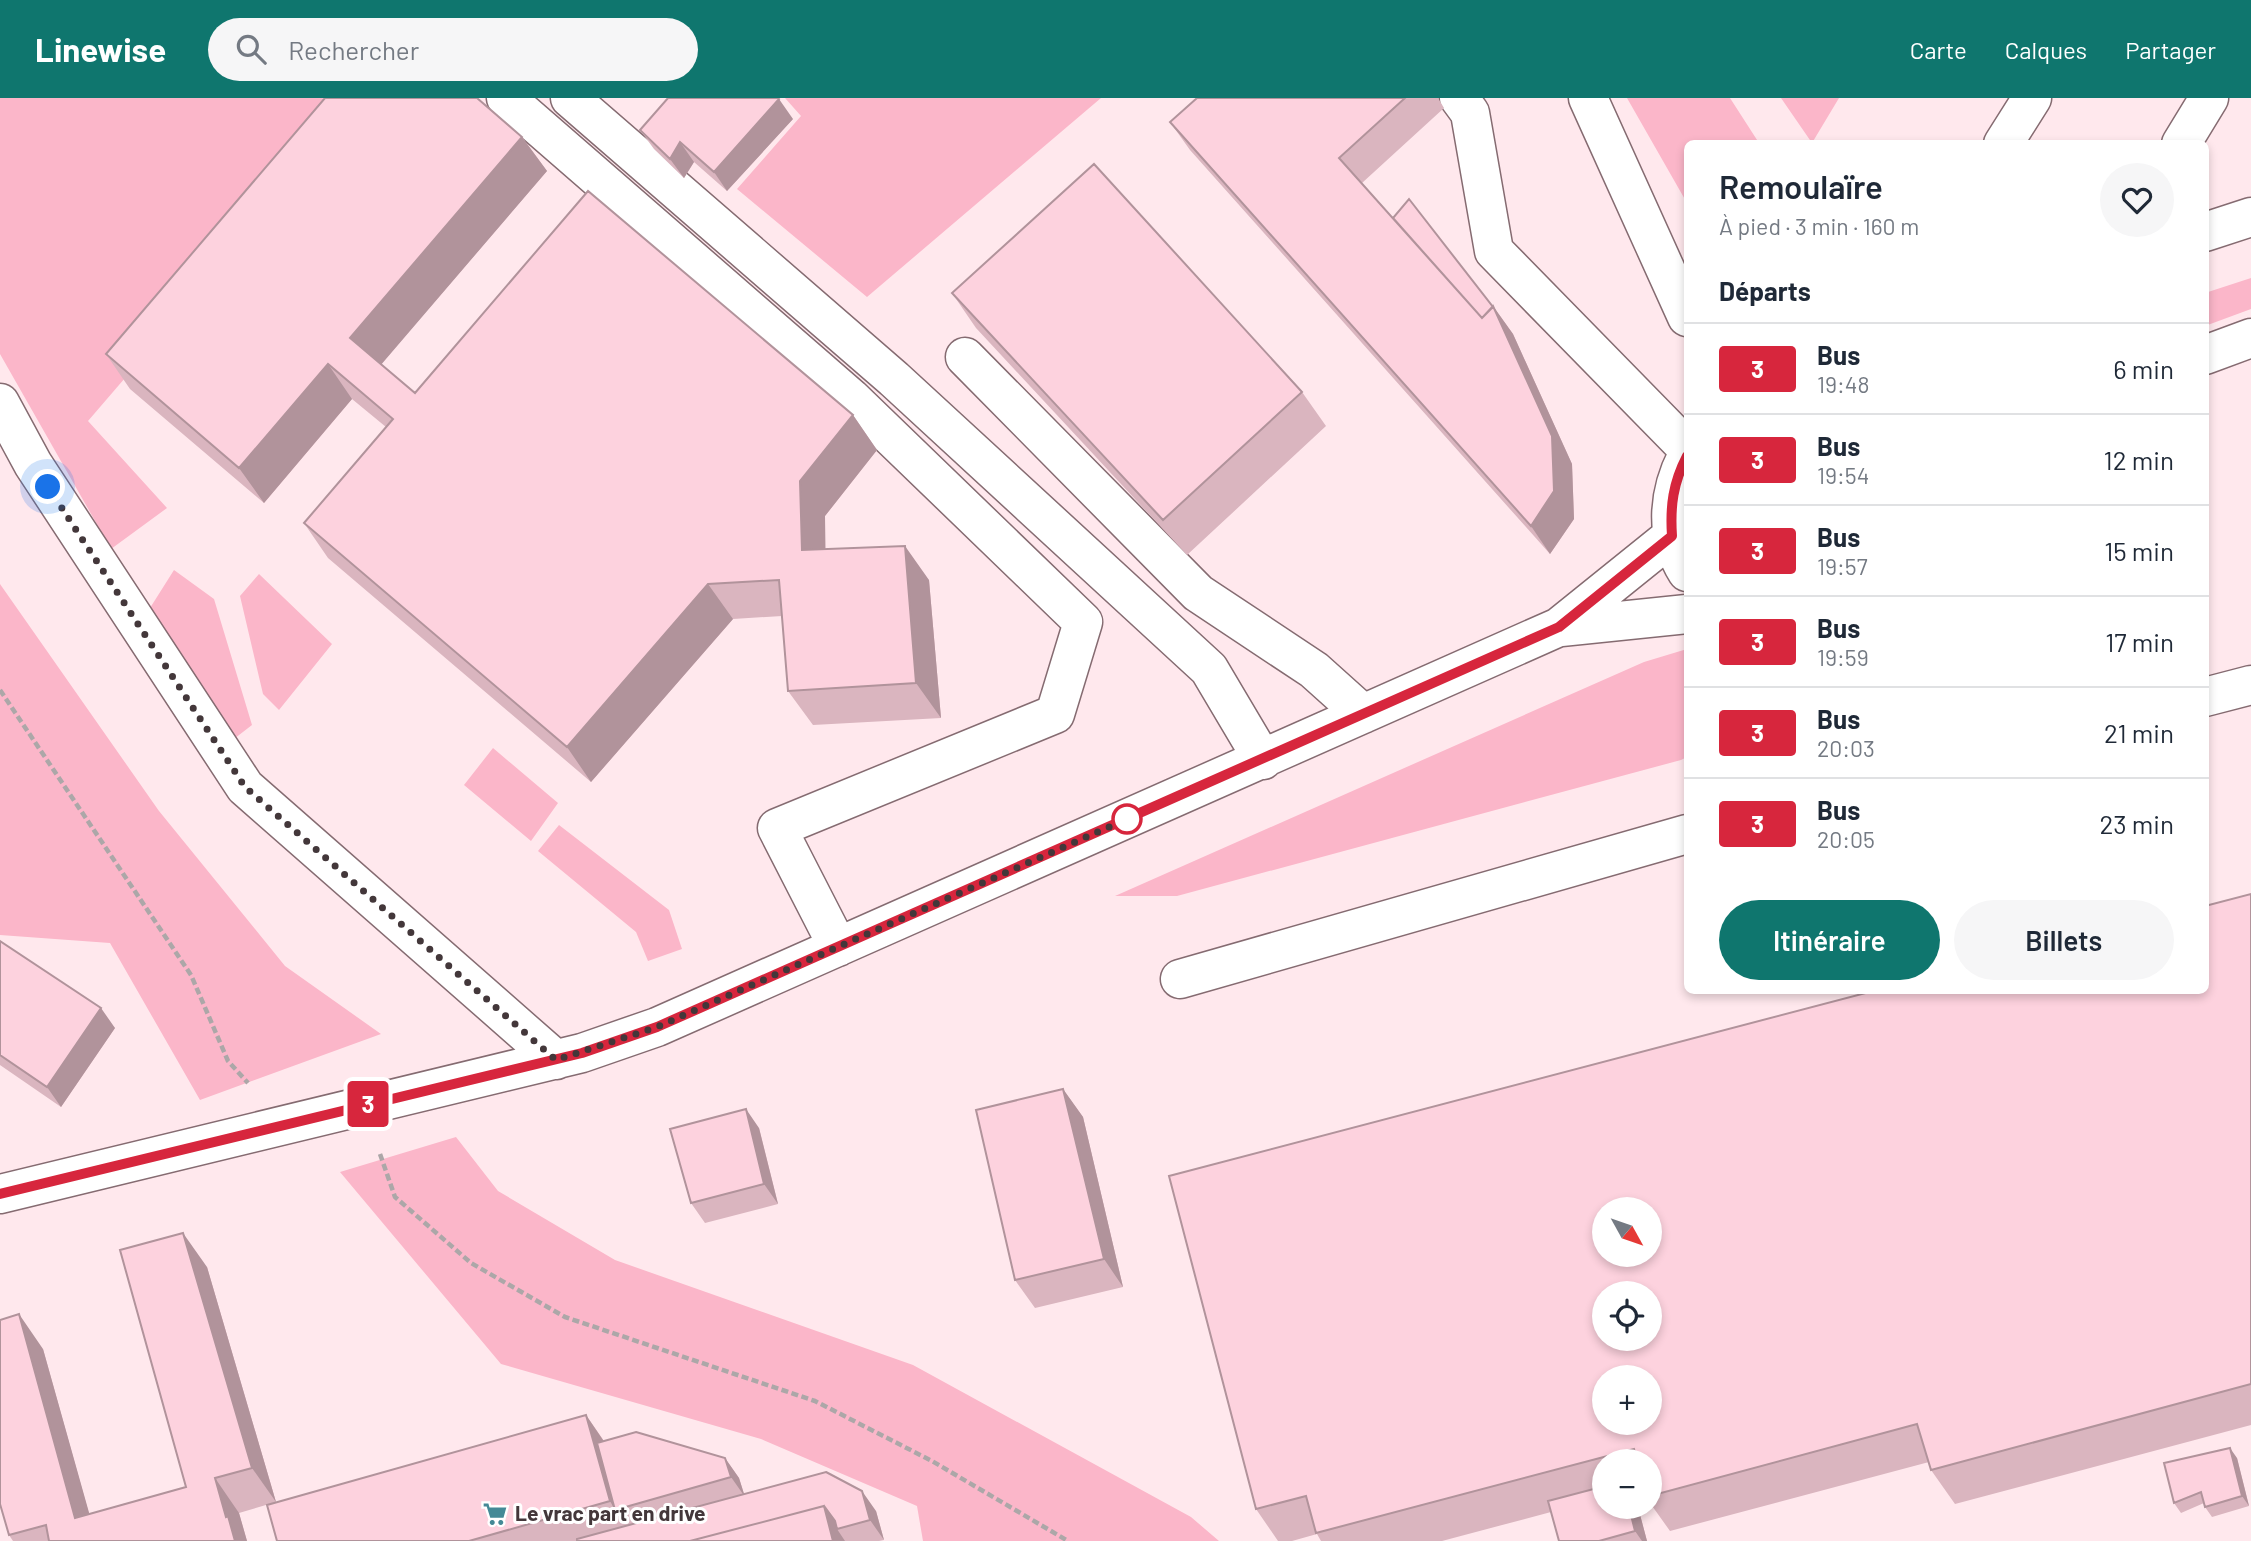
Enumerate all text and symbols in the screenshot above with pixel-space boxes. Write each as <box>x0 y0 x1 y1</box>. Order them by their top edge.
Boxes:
search box <box>208 18 698 81</box>
text: Linewise <box>35 29 166 69</box>
icon: search <box>232 30 270 68</box>
text: Rechercher <box>288 34 419 65</box>
text: Carte <box>1910 35 1967 64</box>
text: Calques <box>2005 35 2087 64</box>
text: Partager <box>2125 35 2216 64</box>
button: heart <box>2100 163 2174 237</box>
text: Remoulaïre <box>1719 166 1883 206</box>
text: À pied · 3 min · 160 m <box>1719 212 1919 240</box>
text: Départs <box>1719 275 1811 306</box>
text: Bus <box>1817 339 1860 370</box>
text: 6 min <box>2113 353 2174 384</box>
text: 3 <box>1751 354 1764 383</box>
text: 19:48 <box>1817 370 1870 398</box>
text: Bus <box>1817 430 1860 461</box>
text: 12 min <box>2104 444 2174 475</box>
text: 3 <box>1751 445 1764 474</box>
text: 19:54 <box>1817 461 1869 489</box>
your location <box>30 469 65 504</box>
text: Bus <box>1817 521 1860 552</box>
text: 15 min <box>2104 535 2174 566</box>
text: 3 <box>1751 536 1764 565</box>
text: 19:57 <box>1817 552 1868 580</box>
text: Bus <box>1817 612 1860 643</box>
text: 17 min <box>2105 626 2174 657</box>
text: 3 <box>1751 627 1764 656</box>
text: 19:59 <box>1817 643 1869 671</box>
text: Bus <box>1817 703 1860 734</box>
text: 21 min <box>2104 717 2174 748</box>
text: 3 <box>1751 718 1764 747</box>
text: 20:03 <box>1817 734 1875 762</box>
text: Bus <box>1817 794 1860 825</box>
unlabelled marker <box>1112 804 1142 834</box>
text: 23 min <box>2099 808 2174 839</box>
text: 3 <box>1751 809 1764 838</box>
text: 20:05 <box>1817 825 1875 853</box>
button: Itinéraire <box>1719 900 1940 980</box>
button: Billets <box>1954 900 2174 980</box>
line badge: 3 <box>345 1081 391 1127</box>
text: 3 <box>362 1089 374 1118</box>
north arrow <box>1592 1197 1662 1267</box>
map controls <box>1592 1197 1662 1519</box>
button: locate <box>1592 1281 1662 1351</box>
button: + <box>1592 1365 1662 1435</box>
button: − <box>1592 1449 1662 1519</box>
supermarket icon: Le vrac part en drive <box>481 1500 509 1528</box>
place label: Le vrac part en drive <box>515 1500 706 1525</box>

